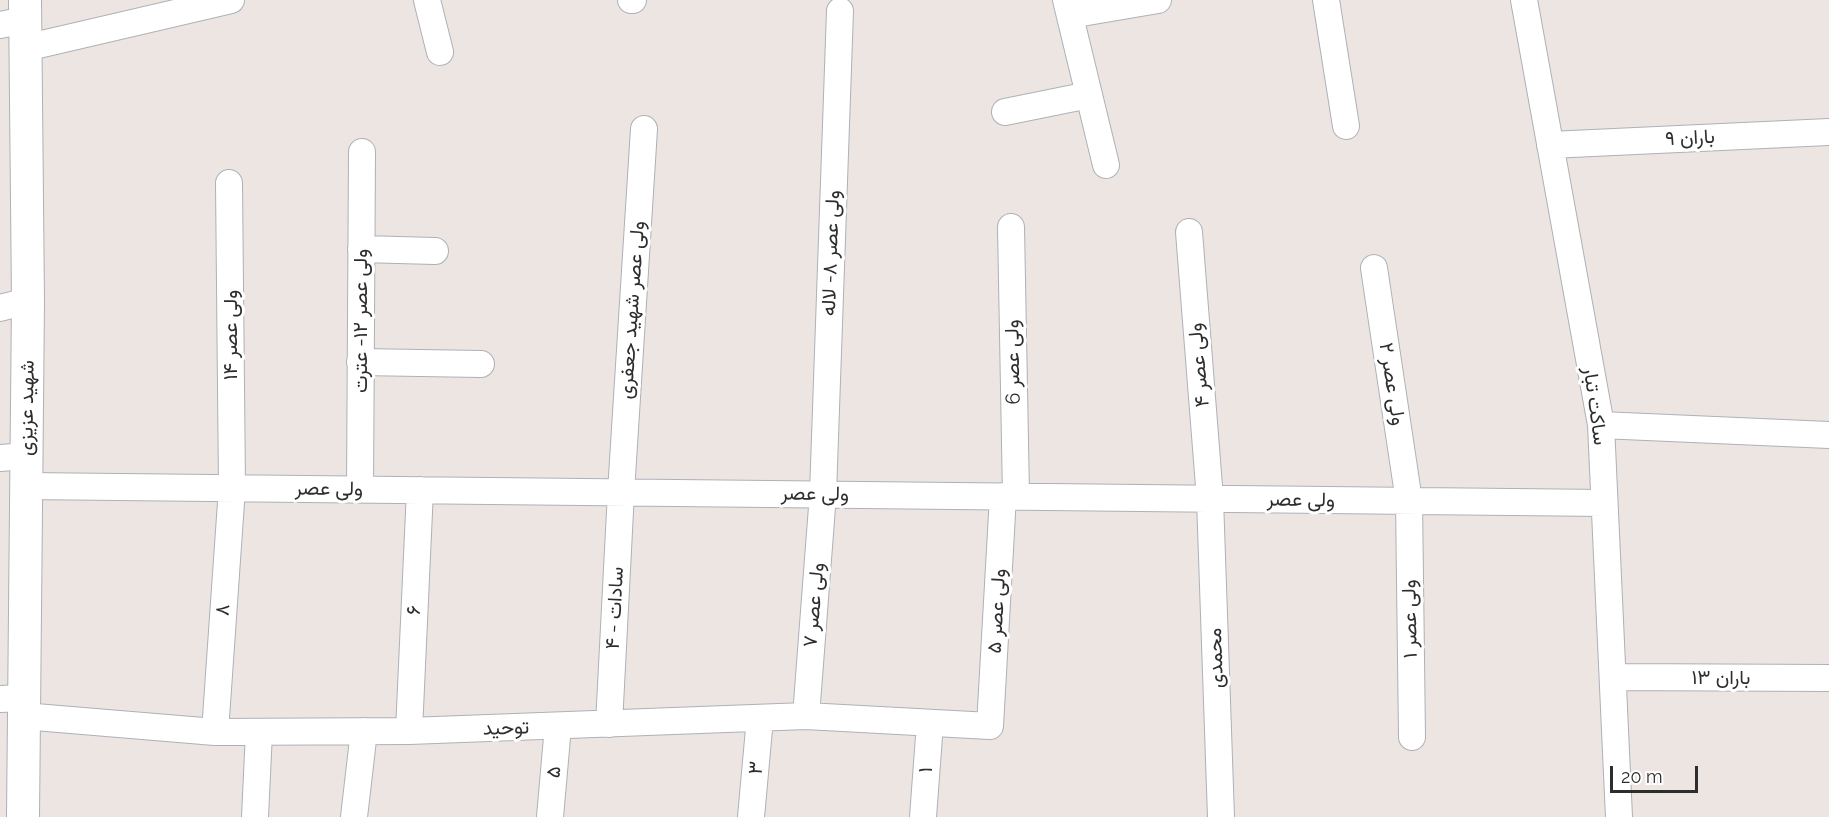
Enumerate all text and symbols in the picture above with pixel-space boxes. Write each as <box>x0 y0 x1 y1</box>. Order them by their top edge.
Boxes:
street label: باران ۹ <box>1665 125 1715 151</box>
street label: ولی عصر ۸- لاله <box>817 190 845 316</box>
street label: ولی عصر شهید جعفری <box>614 220 650 400</box>
street label: ولی عصر ۱۲- عترت <box>349 249 373 393</box>
street label: ولی عصر ۱۴ <box>219 290 243 380</box>
street label: ولی عصر 6 <box>1000 319 1026 405</box>
street label: ولی عصر ۴ <box>1183 322 1215 408</box>
street label: ولی عصر ۲ <box>1374 341 1410 427</box>
street label: شهید عزیزی <box>14 360 40 456</box>
street label: ساکت تبار <box>1578 365 1612 447</box>
street label: ولی عصر <box>295 476 363 502</box>
street label: ولی عصر <box>781 481 849 507</box>
street label: ولی عصر <box>1267 487 1335 513</box>
street label: ولی عصر ۷ <box>798 562 830 648</box>
street label: ۴ - سادات <box>601 566 629 650</box>
street label: ولی عصر ۵ <box>983 568 1011 654</box>
street label: ولی عصر ۱ <box>1397 579 1423 659</box>
street label: ۸ <box>211 603 235 617</box>
street label: ۶ <box>402 605 426 615</box>
street label: محمدی <box>1203 627 1229 689</box>
street label: باران ۱۳ <box>1692 666 1750 690</box>
street label: توحید <box>482 715 530 741</box>
scale bar <box>1613 754 1702 792</box>
street label: ۳ <box>743 760 769 776</box>
street label: ۵ <box>542 765 566 779</box>
street label: ۱ <box>914 766 938 774</box>
text: 20 m <box>1621 766 1663 787</box>

